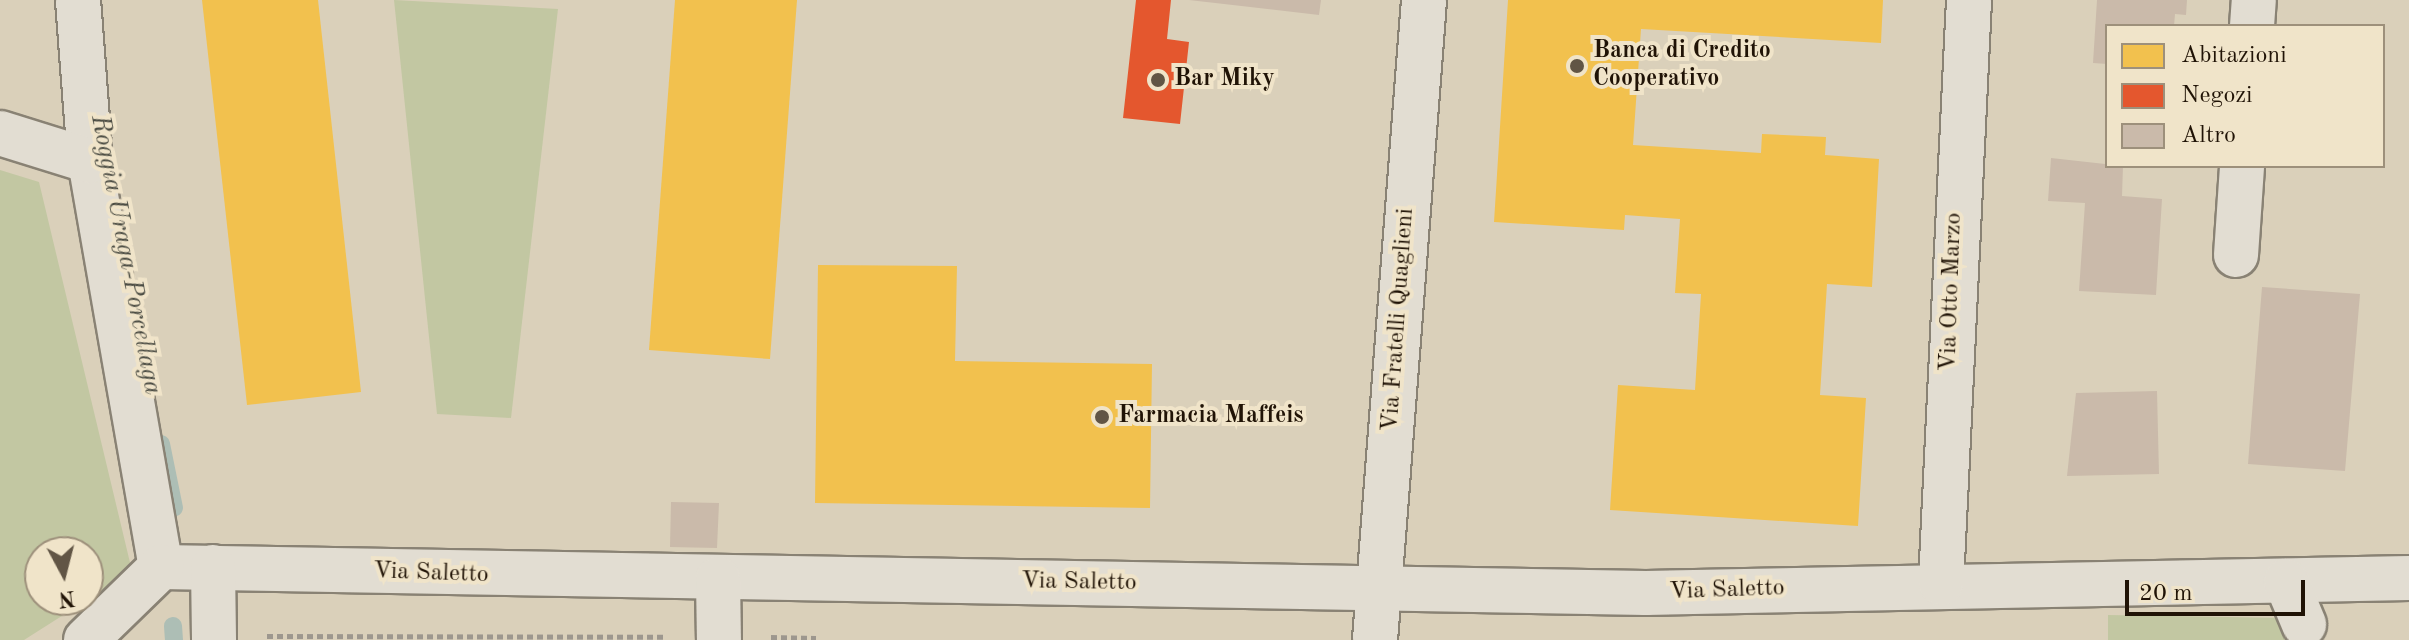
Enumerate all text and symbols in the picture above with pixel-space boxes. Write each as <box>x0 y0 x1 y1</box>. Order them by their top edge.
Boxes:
legend <box>2105 24 2385 168</box>
place label: Banca di Credito Cooperativo <box>1593 38 1771 94</box>
text: Abitazioni <box>2181 44 2287 68</box>
marker: Banca di Credito Cooperativo <box>1568 57 1586 75</box>
place label: Bar Miky <box>1174 66 1275 94</box>
marker: Bar Miky <box>1149 71 1167 89</box>
text: Negozi <box>2181 84 2252 108</box>
water label: Roggia Uraga-Porcellaga <box>83 112 167 398</box>
text: Altro <box>2181 124 2236 148</box>
street label: Via Fratelli Quaglieni <box>1377 207 1421 433</box>
street label: Via Otto Marzo <box>1935 212 1969 372</box>
place label: Farmacia Maffeis <box>1118 403 1304 431</box>
marker: Farmacia Maffeis <box>1093 408 1111 426</box>
north arrow <box>24 536 104 616</box>
street label: Via Saletto <box>373 558 489 590</box>
scale bar <box>2129 564 2309 614</box>
street label: Via Saletto <box>1021 568 1137 598</box>
street label: Via Saletto <box>1669 575 1785 607</box>
text: 20 m <box>2139 582 2193 606</box>
text: N <box>57 586 76 610</box>

